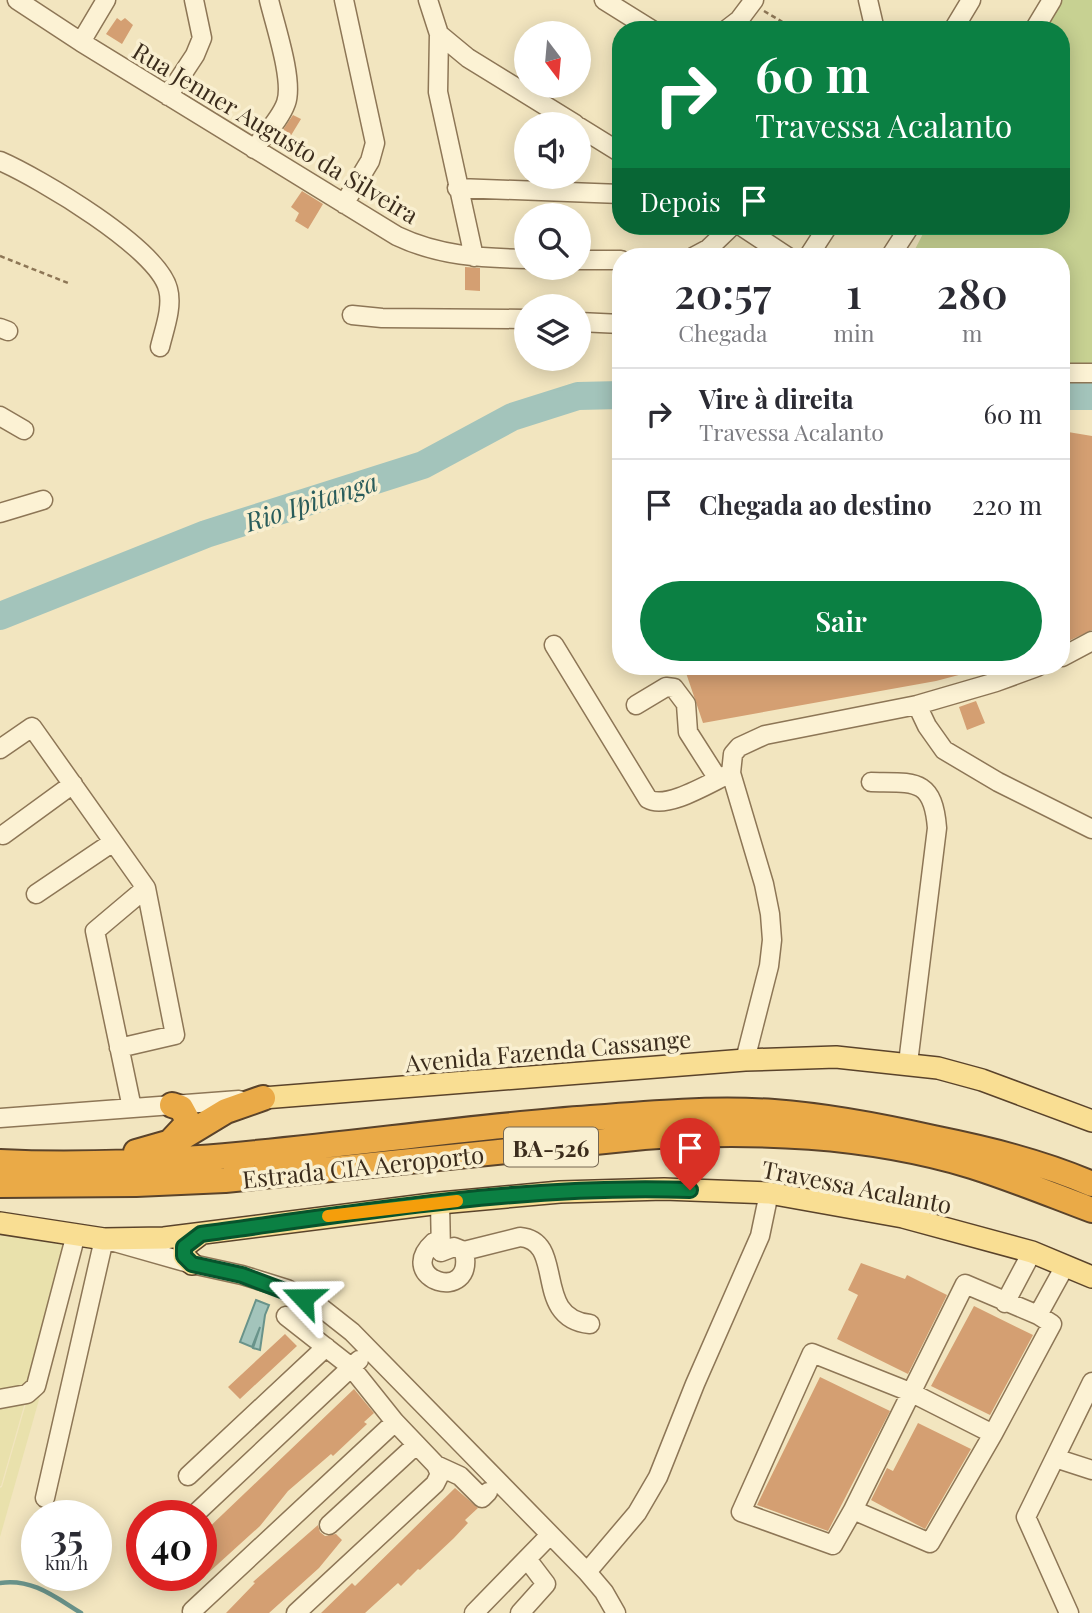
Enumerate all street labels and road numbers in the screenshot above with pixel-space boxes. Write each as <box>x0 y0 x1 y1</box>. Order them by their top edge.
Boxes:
street label: Rua Jenner Augusto da Silveira <box>127 34 425 230</box>
street label: Avenida Fazenda Cassange <box>403 1022 692 1079</box>
road number: BA-526 <box>504 1128 598 1166</box>
street label: Estrada CIA Aeroporto <box>240 1137 486 1195</box>
street label: Travessa Acalanto <box>759 1152 955 1220</box>

